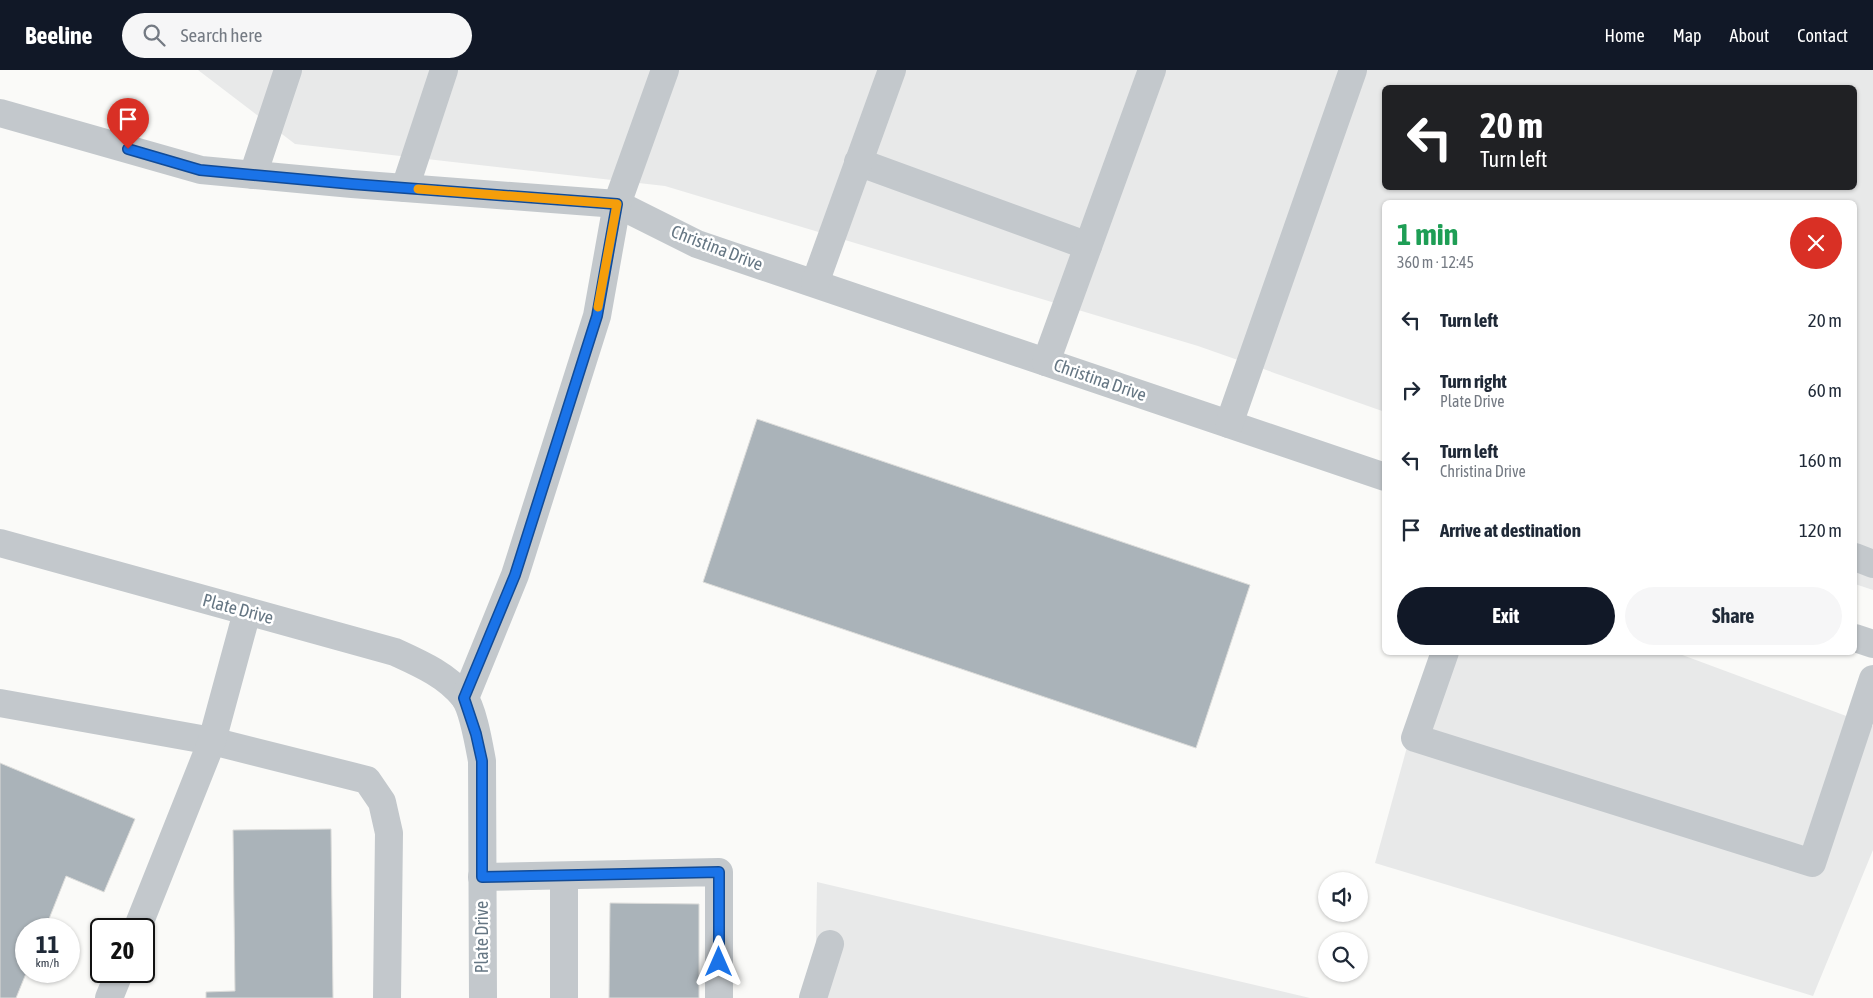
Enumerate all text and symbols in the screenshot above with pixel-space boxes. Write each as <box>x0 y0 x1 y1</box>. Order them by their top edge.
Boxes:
search box <box>122 13 472 58</box>
icon: search <box>140 21 168 49</box>
text: Beeline <box>25 22 92 49</box>
text: Search here <box>180 24 262 46</box>
text: Home <box>1605 25 1645 46</box>
text: Map <box>1673 25 1702 46</box>
text: About <box>1730 25 1769 46</box>
text: Contact <box>1797 25 1848 46</box>
pin <box>107 98 149 149</box>
icon: arrive <box>114 105 142 133</box>
icon: left <box>1397 105 1462 170</box>
text: 20 m <box>1480 105 1543 145</box>
text: Turn left <box>1480 146 1547 172</box>
text: 1 min <box>1397 217 1458 251</box>
button: close <box>1790 217 1842 269</box>
street label: Christina Drive <box>668 220 766 275</box>
text: 360 m · 12:45 <box>1397 253 1474 271</box>
icon: left <box>1397 306 1425 334</box>
text: Turn left <box>1440 309 1498 331</box>
text: 20 m <box>1808 309 1842 331</box>
street label: Christina Drive <box>1051 354 1149 405</box>
text: Turn right <box>1440 370 1507 392</box>
icon: right <box>1397 376 1425 404</box>
text: 60 m <box>1808 379 1842 401</box>
text: Plate Drive <box>1440 392 1504 410</box>
text: Turn left <box>1440 440 1498 462</box>
icon: left <box>1397 446 1425 474</box>
text: 160 m <box>1799 449 1842 471</box>
text: Christina Drive <box>1440 462 1526 480</box>
icon: arrive <box>1397 516 1425 544</box>
text: Arrive at destination <box>1440 519 1581 541</box>
text: 120 m <box>1799 519 1842 541</box>
button: Exit <box>1397 587 1615 645</box>
button: Share <box>1625 587 1842 645</box>
street label: Plate Drive <box>200 589 276 628</box>
map controls <box>1318 872 1368 982</box>
button: sound <box>1318 872 1368 922</box>
street label: Plate Drive <box>471 901 492 973</box>
speed limit sign: 20 <box>90 918 155 983</box>
text: 11 <box>36 930 59 958</box>
button: search <box>1318 932 1368 982</box>
position arrow <box>692 935 744 987</box>
text: km/h <box>36 956 59 970</box>

